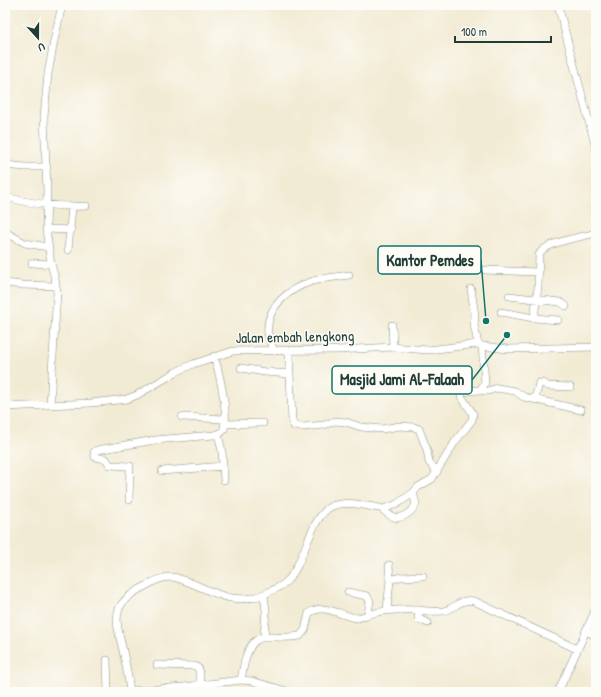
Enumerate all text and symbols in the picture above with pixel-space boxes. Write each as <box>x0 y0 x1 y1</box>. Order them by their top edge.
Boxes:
north arrow <box>18 18 58 58</box>
scale bar <box>455 18 551 44</box>
text: 100 m <box>461 23 487 40</box>
text: U <box>36 40 47 55</box>
callout: Kantor Pemdes <box>378 246 481 274</box>
text: Kantor Pemdes <box>386 249 475 271</box>
street label: Jalan embah lengkong <box>235 325 355 348</box>
callout: Masjid Jami Al-Falaah <box>332 366 472 394</box>
text: Masjid Jami Al-Falaah <box>340 368 464 390</box>

